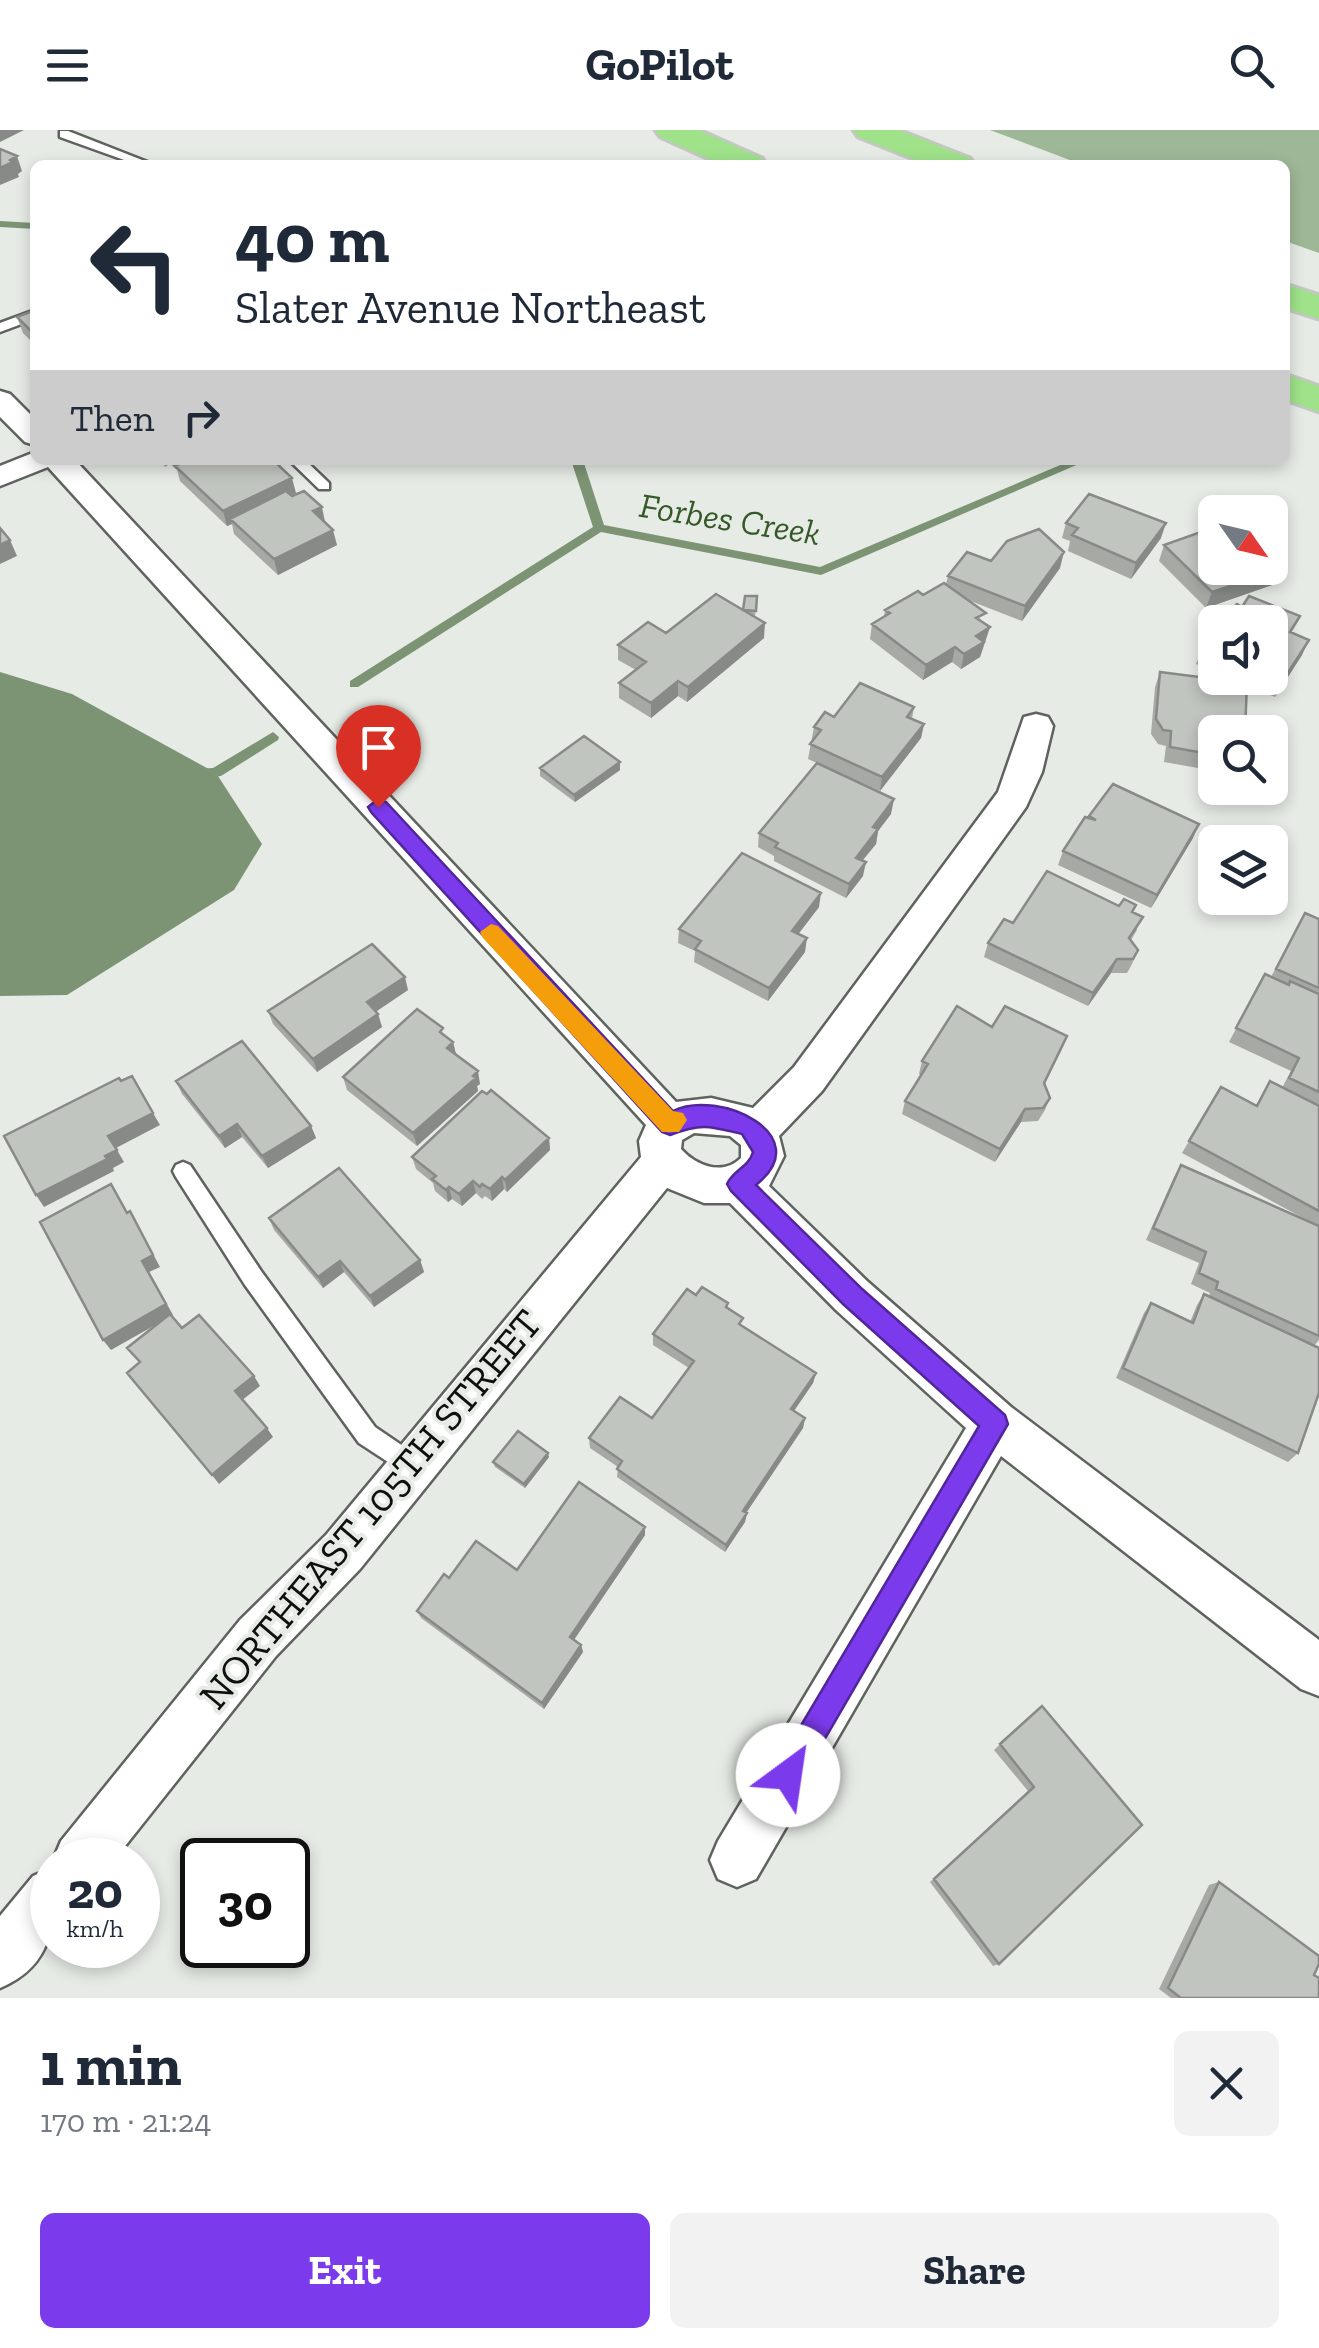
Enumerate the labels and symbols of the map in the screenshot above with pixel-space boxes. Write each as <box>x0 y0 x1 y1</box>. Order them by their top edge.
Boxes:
water label: Forbes Creek <box>637 484 823 554</box>
north arrow <box>1198 495 1288 585</box>
pin <box>336 705 421 808</box>
street label: NORTHEAST 105TH STREET <box>189 1300 551 1718</box>
position arrow <box>736 1723 840 1827</box>
speed limit sign: 30 <box>180 1838 310 1968</box>

